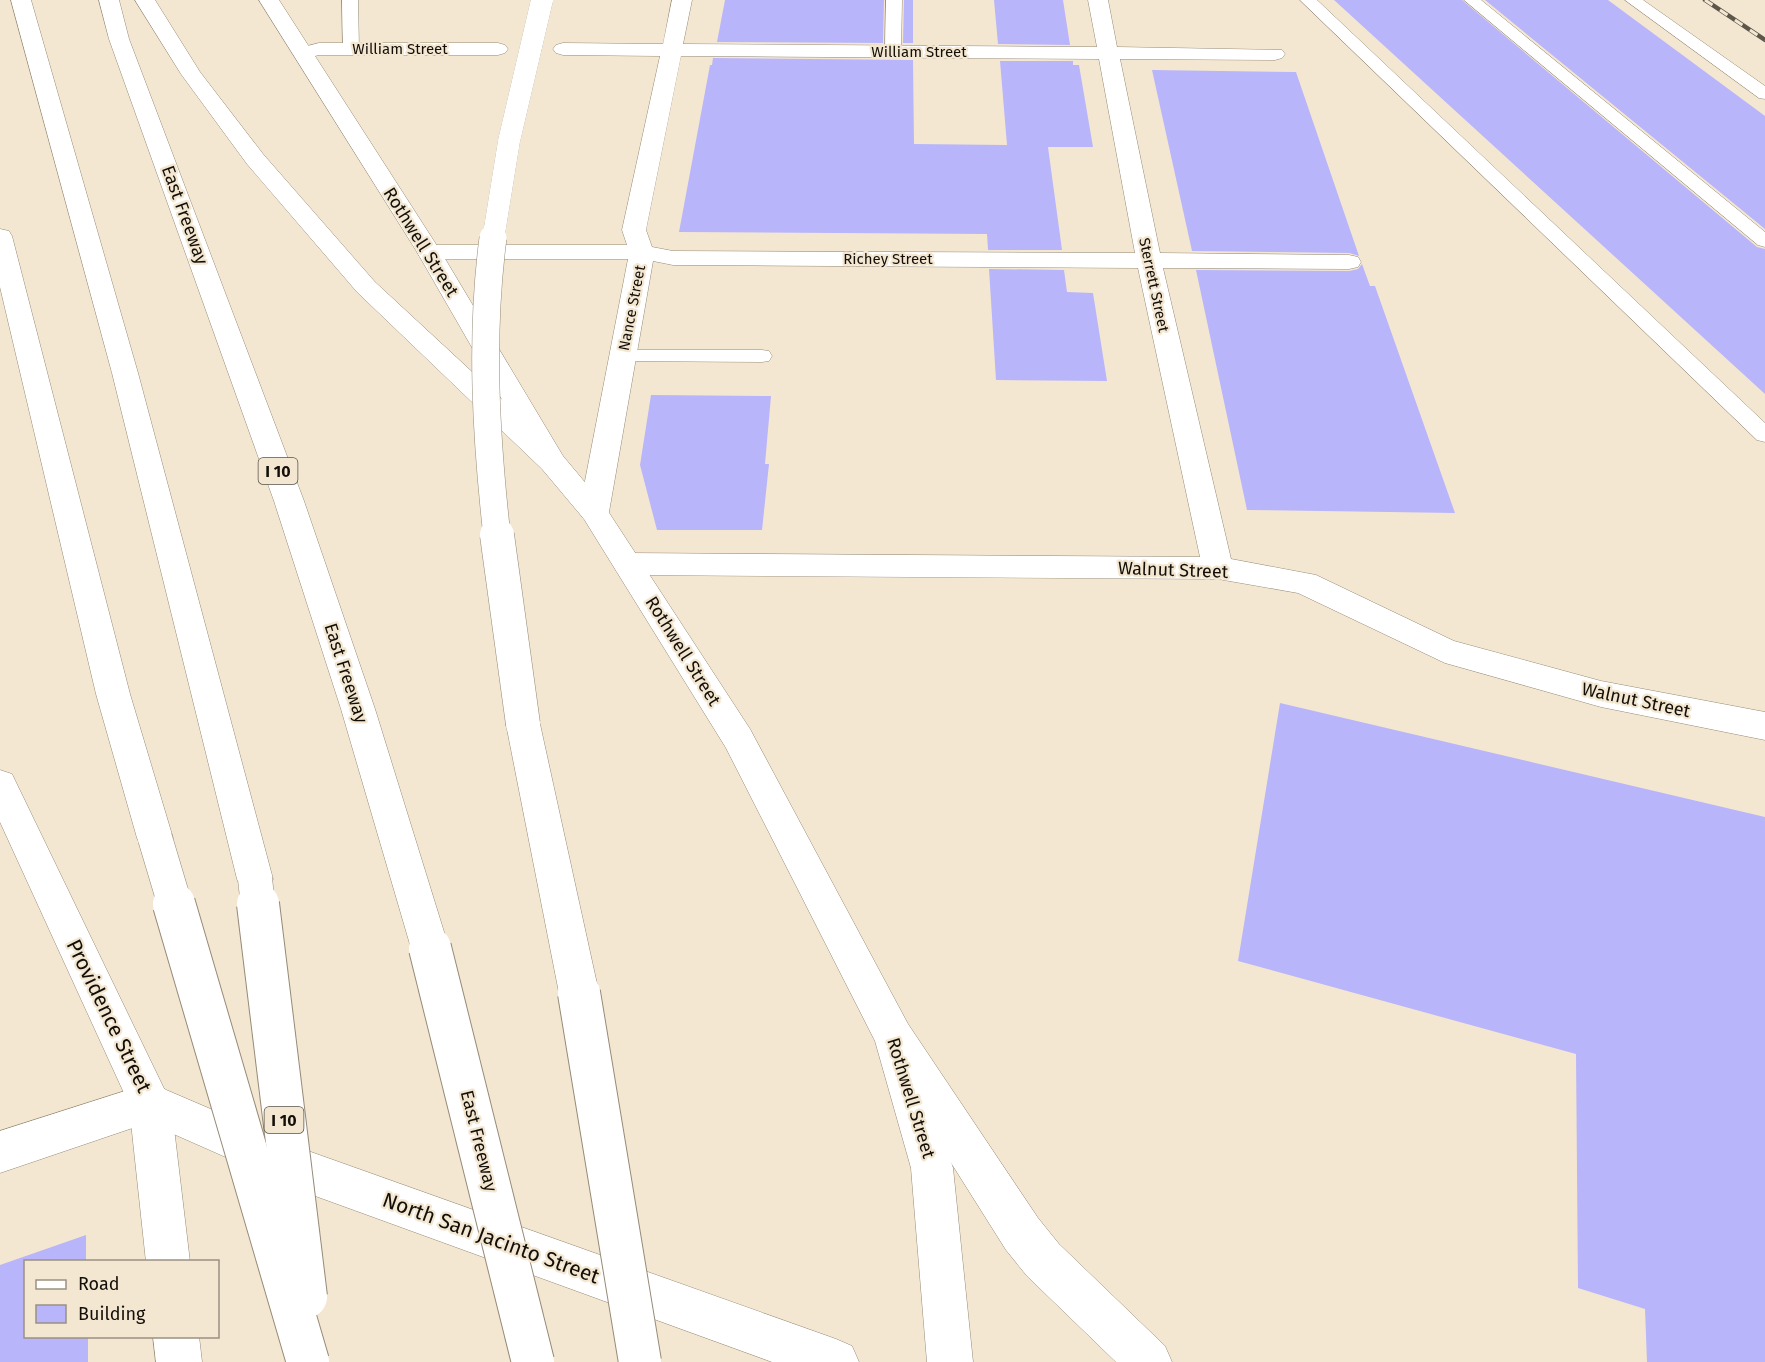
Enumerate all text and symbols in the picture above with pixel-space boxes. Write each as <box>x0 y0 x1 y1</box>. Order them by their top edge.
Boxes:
street label: William Street <box>352 40 448 58</box>
street label: William Street <box>871 43 967 61</box>
street label: East Freeway <box>157 162 213 268</box>
street label: Rothwell Street <box>379 183 464 301</box>
street label: Sterrett Street <box>1135 236 1173 335</box>
street label: Richey Street <box>843 250 933 268</box>
street label: Nance Street <box>615 263 649 352</box>
road number: I 10 <box>258 458 298 484</box>
street label: Walnut Street <box>1117 557 1229 583</box>
street label: Rothwell Street <box>641 592 726 710</box>
street label: East Freeway <box>319 620 373 726</box>
street label: Walnut Street <box>1580 678 1693 722</box>
street label: Providence Street <box>61 935 158 1097</box>
street label: Rothwell Street <box>882 1035 940 1161</box>
street label: East Freeway <box>456 1088 502 1194</box>
road number: I 10 <box>264 1107 304 1133</box>
street label: North San Jacinto Street <box>379 1187 603 1290</box>
legend <box>24 1260 219 1338</box>
text: Road <box>78 1273 120 1295</box>
text: Building <box>78 1303 146 1325</box>

